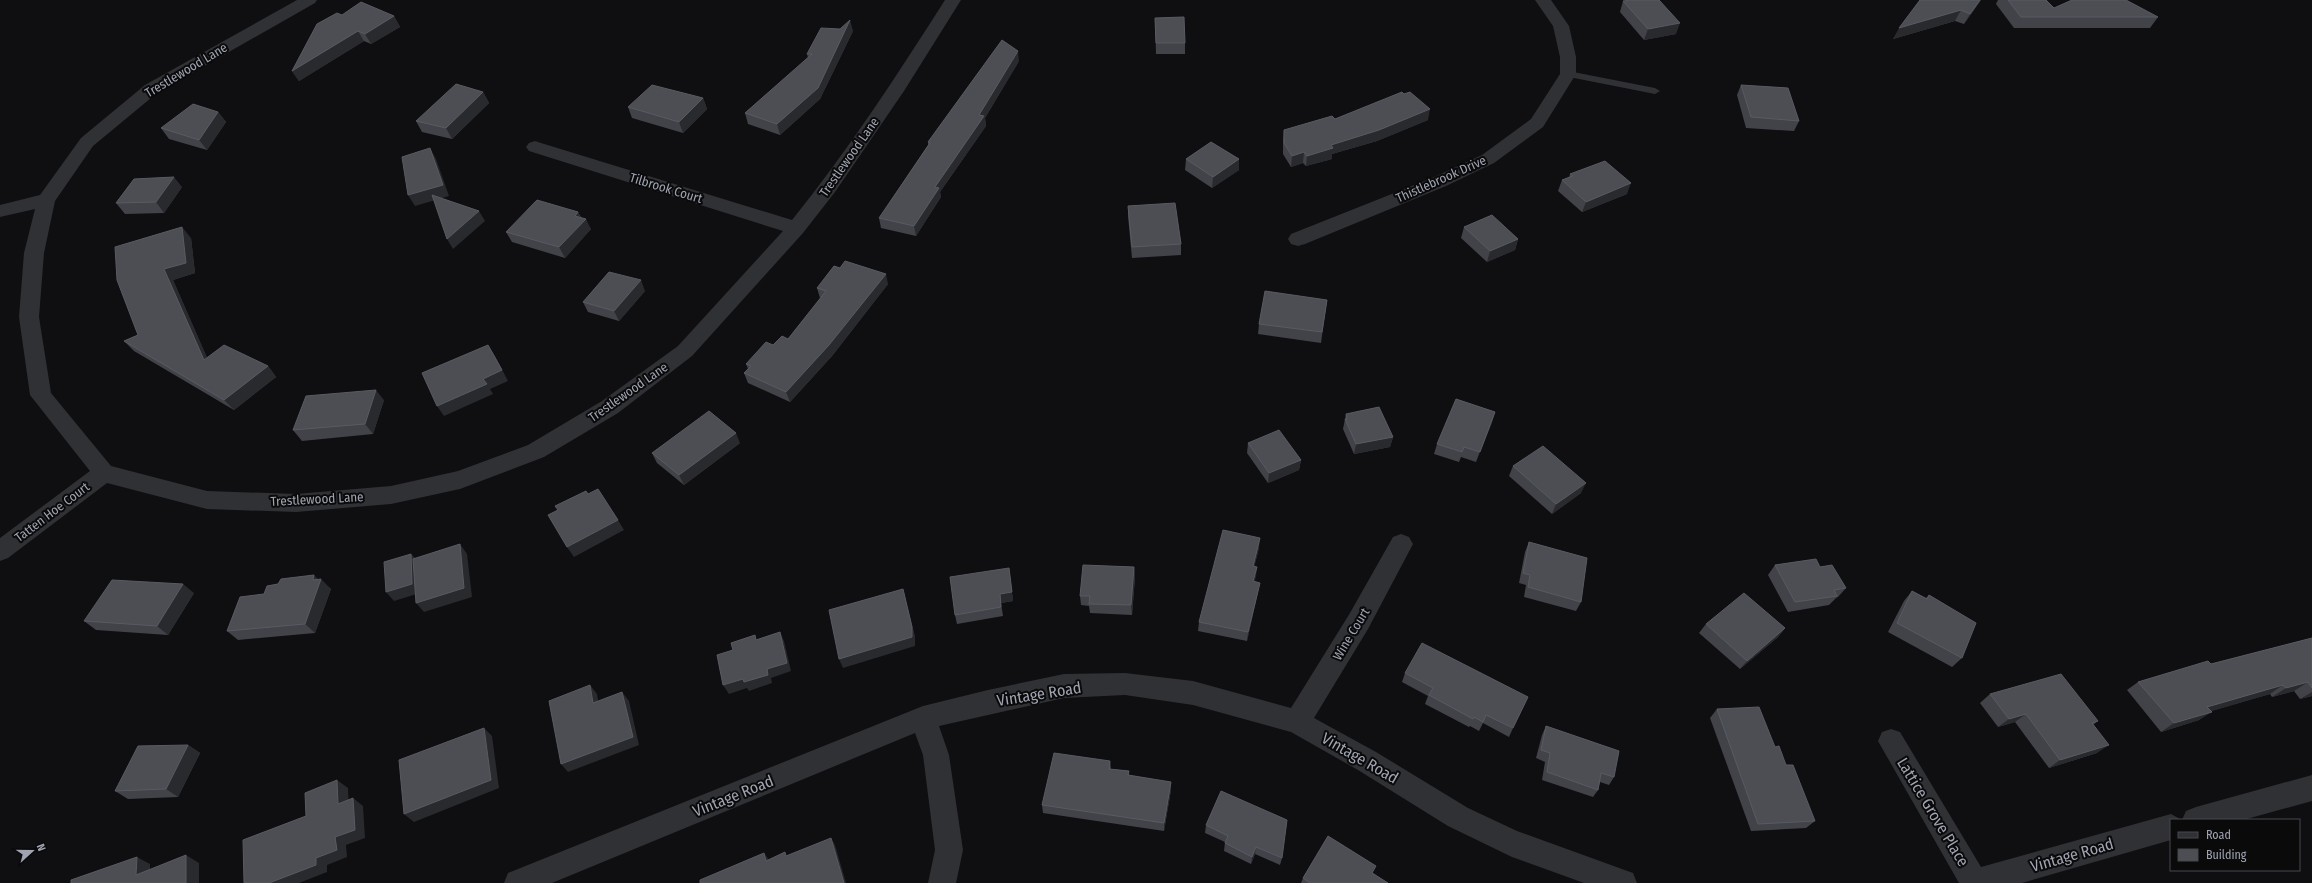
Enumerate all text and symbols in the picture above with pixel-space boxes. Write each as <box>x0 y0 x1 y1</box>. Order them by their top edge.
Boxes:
street label: Trestlewood Lane <box>142 40 230 100</box>
street label: Trestlewood Lane <box>816 115 882 199</box>
street label: Thistlebrook Drive <box>1394 152 1488 206</box>
street label: Tilbrook Court <box>628 170 705 206</box>
street label: Trestlewood Lane <box>586 359 670 425</box>
street label: Tatten Hoe Court <box>12 479 93 545</box>
street label: Trestlewood Lane <box>270 489 364 509</box>
street label: Wine Court <box>1330 605 1373 663</box>
street label: Vintage Road <box>995 678 1083 710</box>
street label: Vintage Road <box>1318 728 1402 788</box>
street label: Lattice Grove Place <box>1893 754 1973 870</box>
street label: Vintage Road <box>690 771 776 821</box>
legend <box>2170 819 2300 871</box>
text: Road <box>2206 828 2231 842</box>
north arrow <box>12 831 52 871</box>
street label: Vintage Road <box>2028 834 2116 876</box>
text: N <box>34 842 48 853</box>
text: Building <box>2206 848 2247 862</box>

